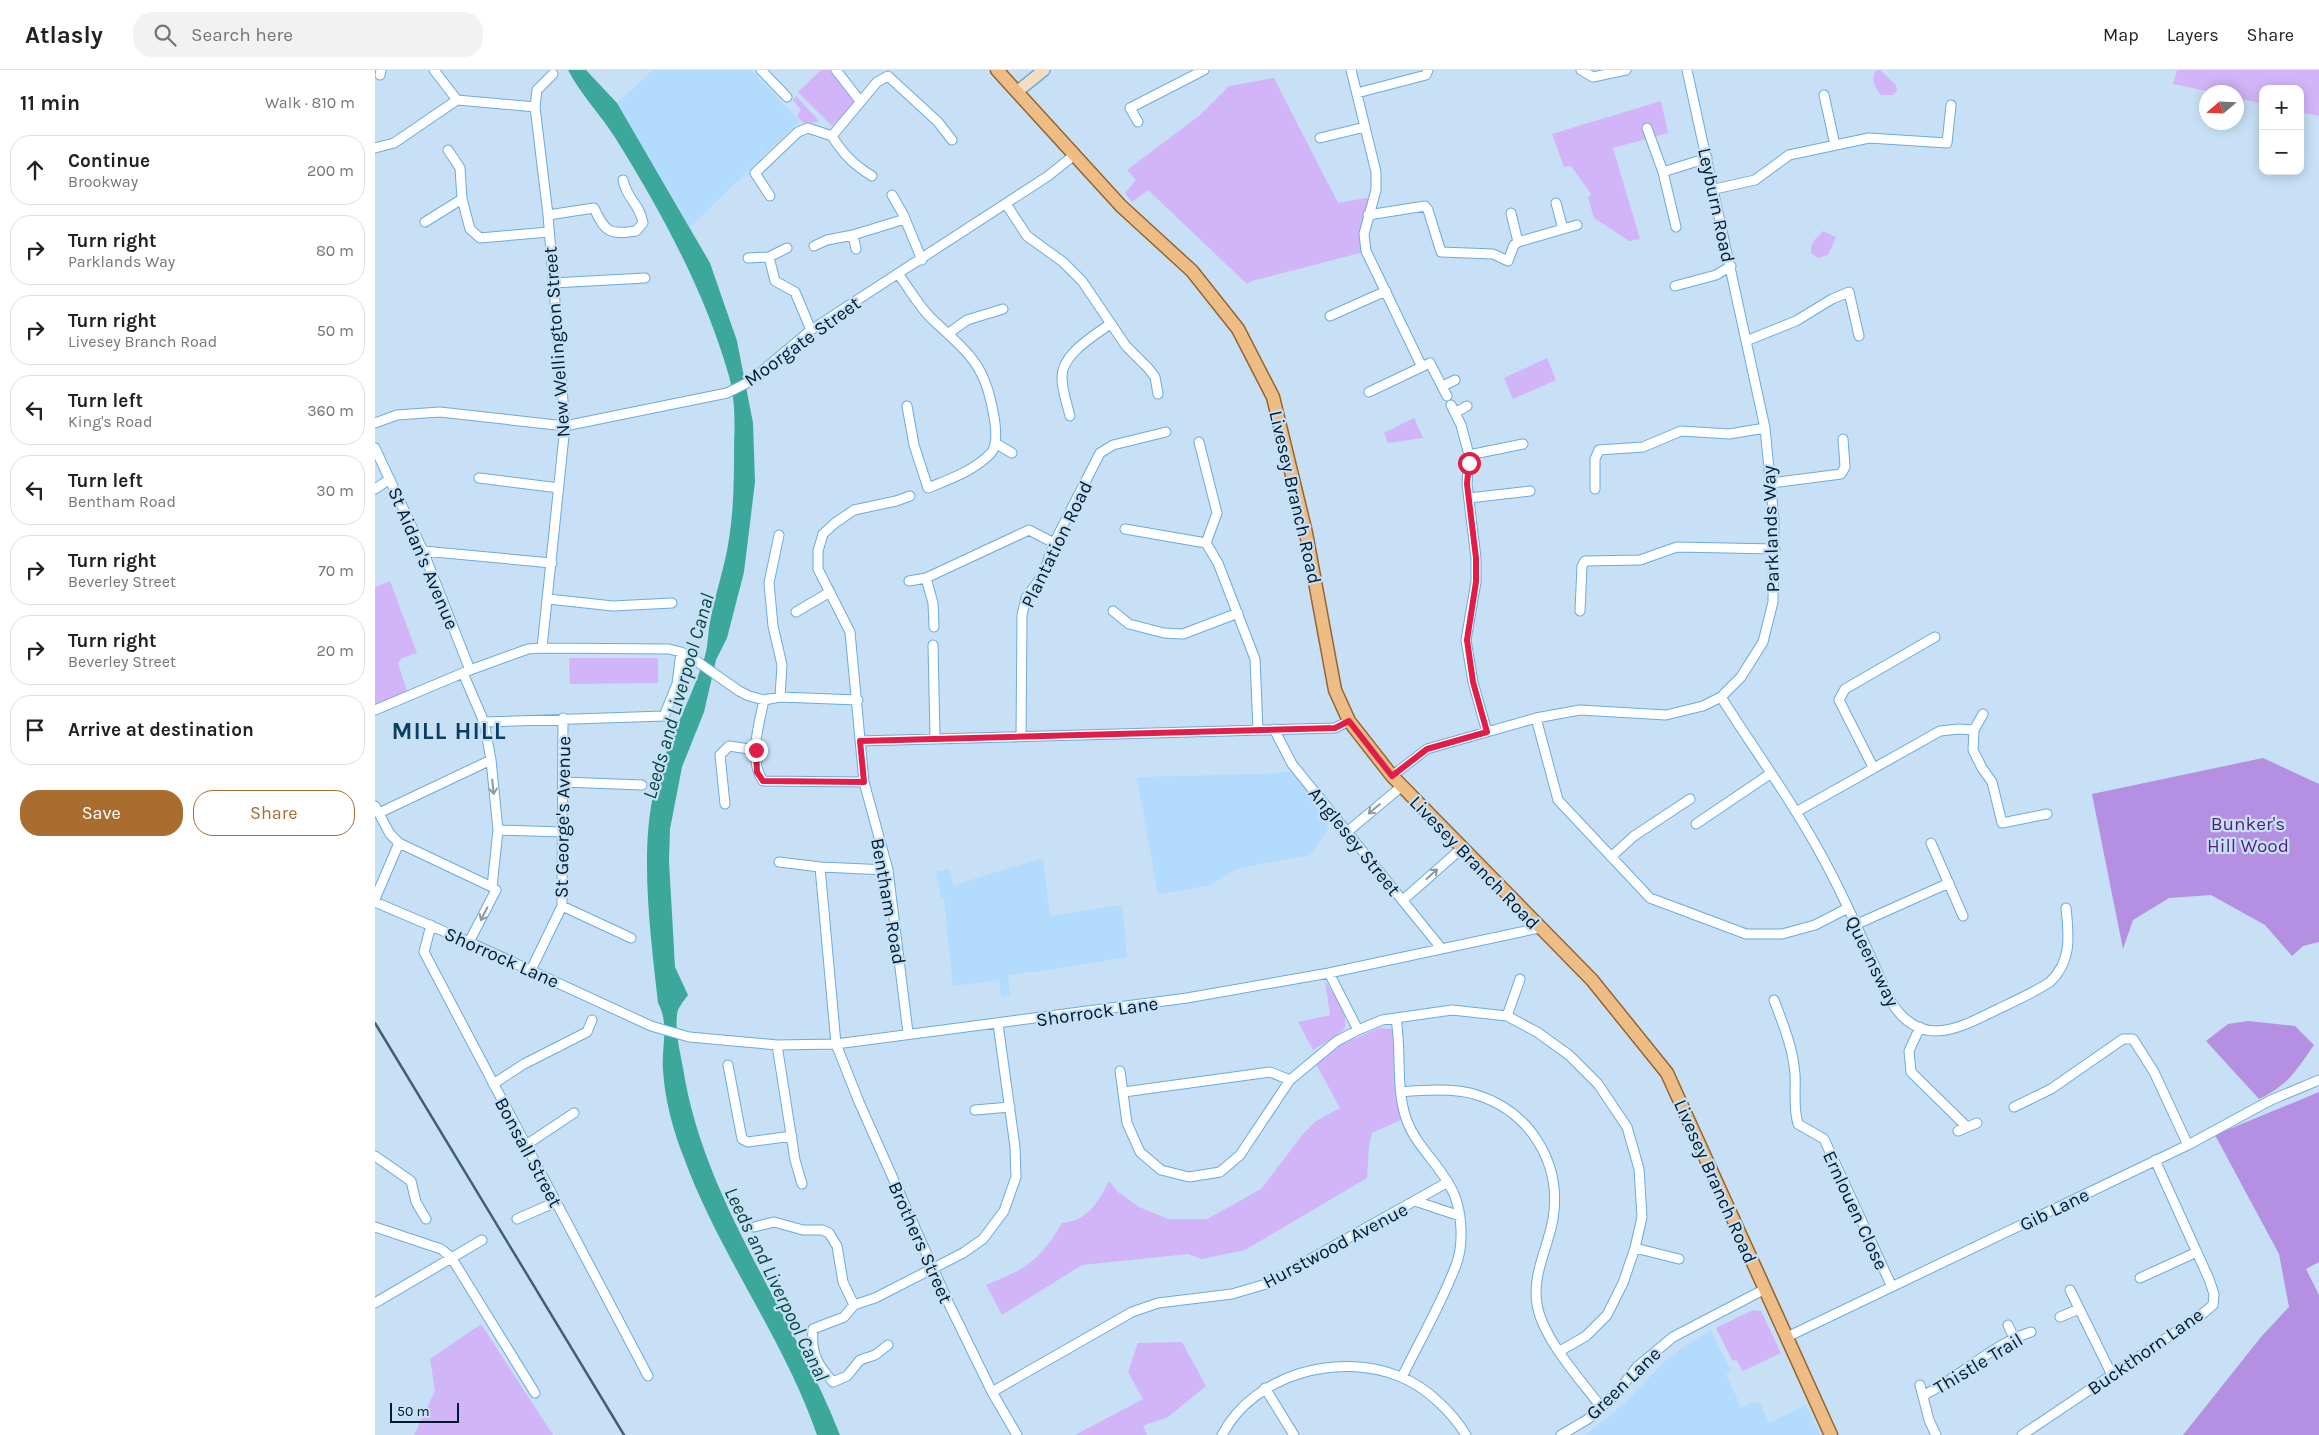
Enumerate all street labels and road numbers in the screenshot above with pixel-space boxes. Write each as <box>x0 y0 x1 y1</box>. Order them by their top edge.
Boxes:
street label: Leyburn Road <box>1693 146 1739 265</box>
street label: New Wellington Street <box>539 246 575 438</box>
street label: Moorgate Street <box>740 292 865 391</box>
street label: Livesey Branch Road <box>1264 408 1326 586</box>
street label: Parklands Way <box>1758 465 1784 593</box>
street label: Plantation Road <box>1017 477 1097 611</box>
street label: St Aidan's Avenue <box>383 484 463 633</box>
street label: St George's Avenue <box>551 736 575 898</box>
street label: Anglesey Street <box>1304 783 1405 900</box>
street label: Livesey Branch Road <box>1405 791 1544 934</box>
street label: Bentham Road <box>866 836 910 966</box>
street label: Queensway <box>1841 913 1904 1010</box>
street label: Shorrock Lane <box>441 923 562 993</box>
street label: Shorrock Lane <box>1035 993 1160 1031</box>
street label: Bonsall Street <box>490 1094 566 1211</box>
street label: Livesey Branch Road <box>1669 1096 1761 1267</box>
street label: Ernlouen Close <box>1818 1147 1892 1274</box>
street label: Brothers Street <box>883 1178 957 1307</box>
street label: Gib Lane <box>2016 1184 2093 1236</box>
street label: Hurstwood Avenue <box>1259 1198 1412 1293</box>
street label: Buckthorn Lane <box>2083 1304 2208 1400</box>
street label: Thistle Trail <box>1930 1329 2027 1399</box>
street label: Green Lane <box>1582 1343 1666 1425</box>

